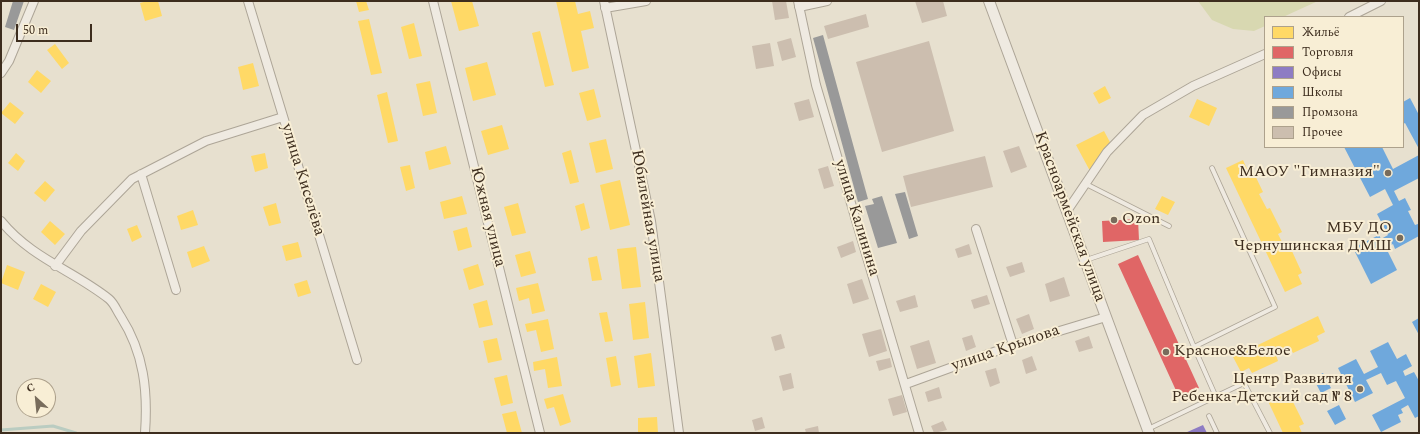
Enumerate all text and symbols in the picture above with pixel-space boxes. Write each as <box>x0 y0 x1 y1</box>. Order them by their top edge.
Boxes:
scale bar <box>18 16 94 42</box>
legend <box>1264 16 1404 148</box>
text: 50 m <box>23 21 48 40</box>
text: Жильё <box>1302 23 1340 42</box>
text: Торговля <box>1302 43 1353 62</box>
text: Офисы <box>1302 63 1342 82</box>
text: Школы <box>1302 83 1343 102</box>
text: Промзона <box>1302 103 1358 122</box>
street label: улица Киселёва <box>276 122 328 238</box>
text: Прочее <box>1302 123 1343 142</box>
street label: Красноармейская улица <box>1029 129 1109 305</box>
street label: Юбилейная улица <box>626 148 668 284</box>
street label: улица Калинина <box>829 157 883 279</box>
place label: МАОУ "Гимназия" <box>1239 163 1380 183</box>
street label: Южная улица <box>465 165 509 269</box>
marker: МАОУ "Гимназия" <box>1383 168 1393 178</box>
place label: Ozon <box>1122 210 1160 230</box>
marker: Ozon <box>1109 215 1119 225</box>
place label: МБУ ДО Чернушинская ДМШ <box>1234 219 1392 257</box>
marker: МБУ ДО Чернушинская ДМШ <box>1395 233 1405 243</box>
street label: улица Крылова <box>949 322 1063 376</box>
place label: Красное&Белое <box>1174 342 1291 362</box>
marker: Красное&Белое <box>1161 347 1171 357</box>
place label: Центр Развития Ребенка-Детский сад № 8 <box>1172 370 1352 408</box>
north arrow <box>16 378 56 418</box>
text: С <box>23 378 38 397</box>
marker: Центр Развития Ребенка-Детский сад № 8 <box>1355 384 1365 394</box>

